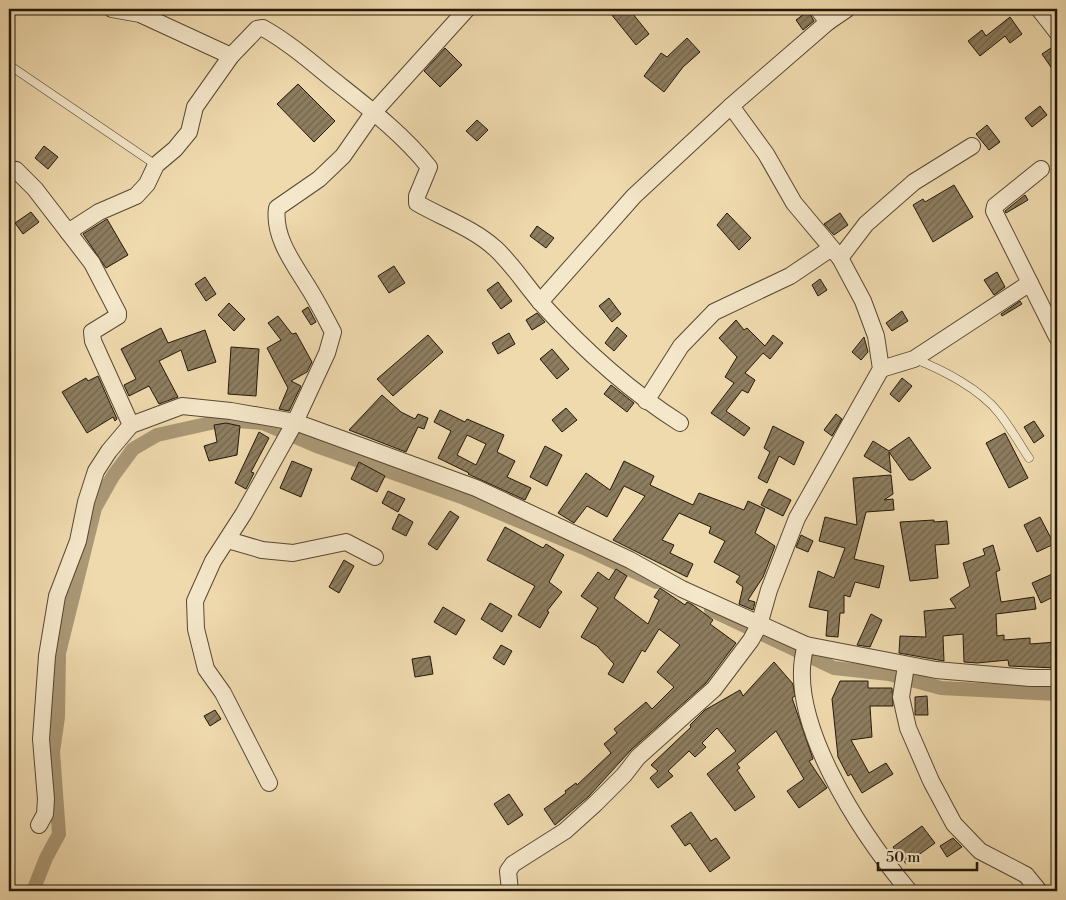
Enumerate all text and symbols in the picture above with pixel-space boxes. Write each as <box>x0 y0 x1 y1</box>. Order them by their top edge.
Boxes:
scale bar <box>878 840 977 872</box>
text: 50 m <box>886 848 920 867</box>

